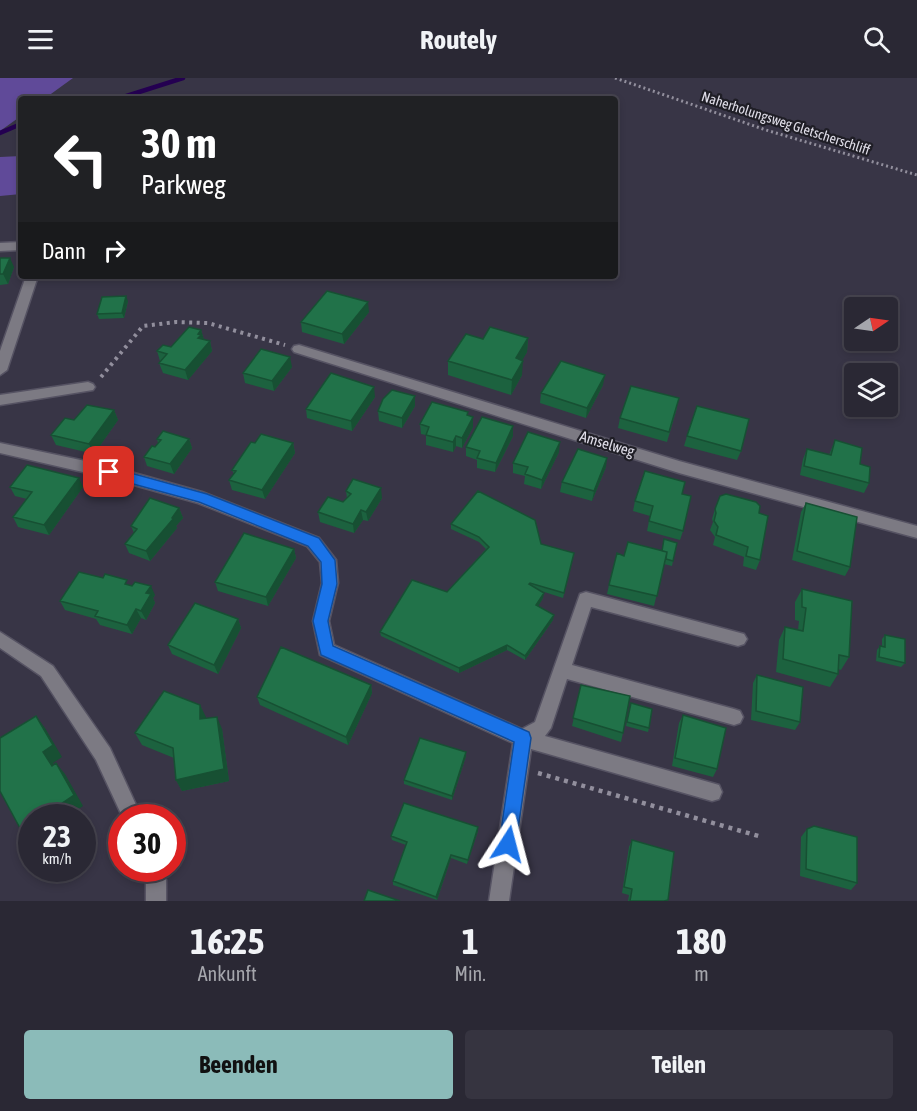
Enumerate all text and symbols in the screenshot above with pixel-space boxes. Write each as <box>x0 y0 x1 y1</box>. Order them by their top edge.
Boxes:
icon: menu <box>24 23 57 56</box>
icon: search <box>860 23 893 56</box>
text: Routely <box>420 24 497 55</box>
street label: Naherholungsweg Gletscherschliff <box>700 88 873 158</box>
text: 30 m <box>141 119 216 167</box>
icon: left <box>42 120 120 198</box>
text: Parkweg <box>141 169 226 200</box>
icon: right <box>98 234 131 267</box>
text: Dann <box>42 238 86 264</box>
north arrow <box>844 297 898 351</box>
map controls <box>844 297 898 417</box>
button: layers <box>844 363 898 417</box>
street label: Amselweg <box>578 427 637 460</box>
pin <box>83 446 134 497</box>
icon: arrive <box>92 455 125 488</box>
speed limit sign: 30 <box>108 804 186 882</box>
position arrow <box>476 812 540 876</box>
text: 23 <box>43 819 71 853</box>
text: km/h <box>42 850 72 867</box>
text: 16:25 <box>190 920 264 962</box>
text: 1 <box>462 920 479 962</box>
text: 180 <box>676 920 727 962</box>
text: Ankunft <box>198 962 257 985</box>
text: Min. <box>455 962 486 985</box>
text: m <box>694 962 709 985</box>
button: Beenden <box>24 1030 453 1099</box>
button: Teilen <box>465 1030 893 1099</box>

